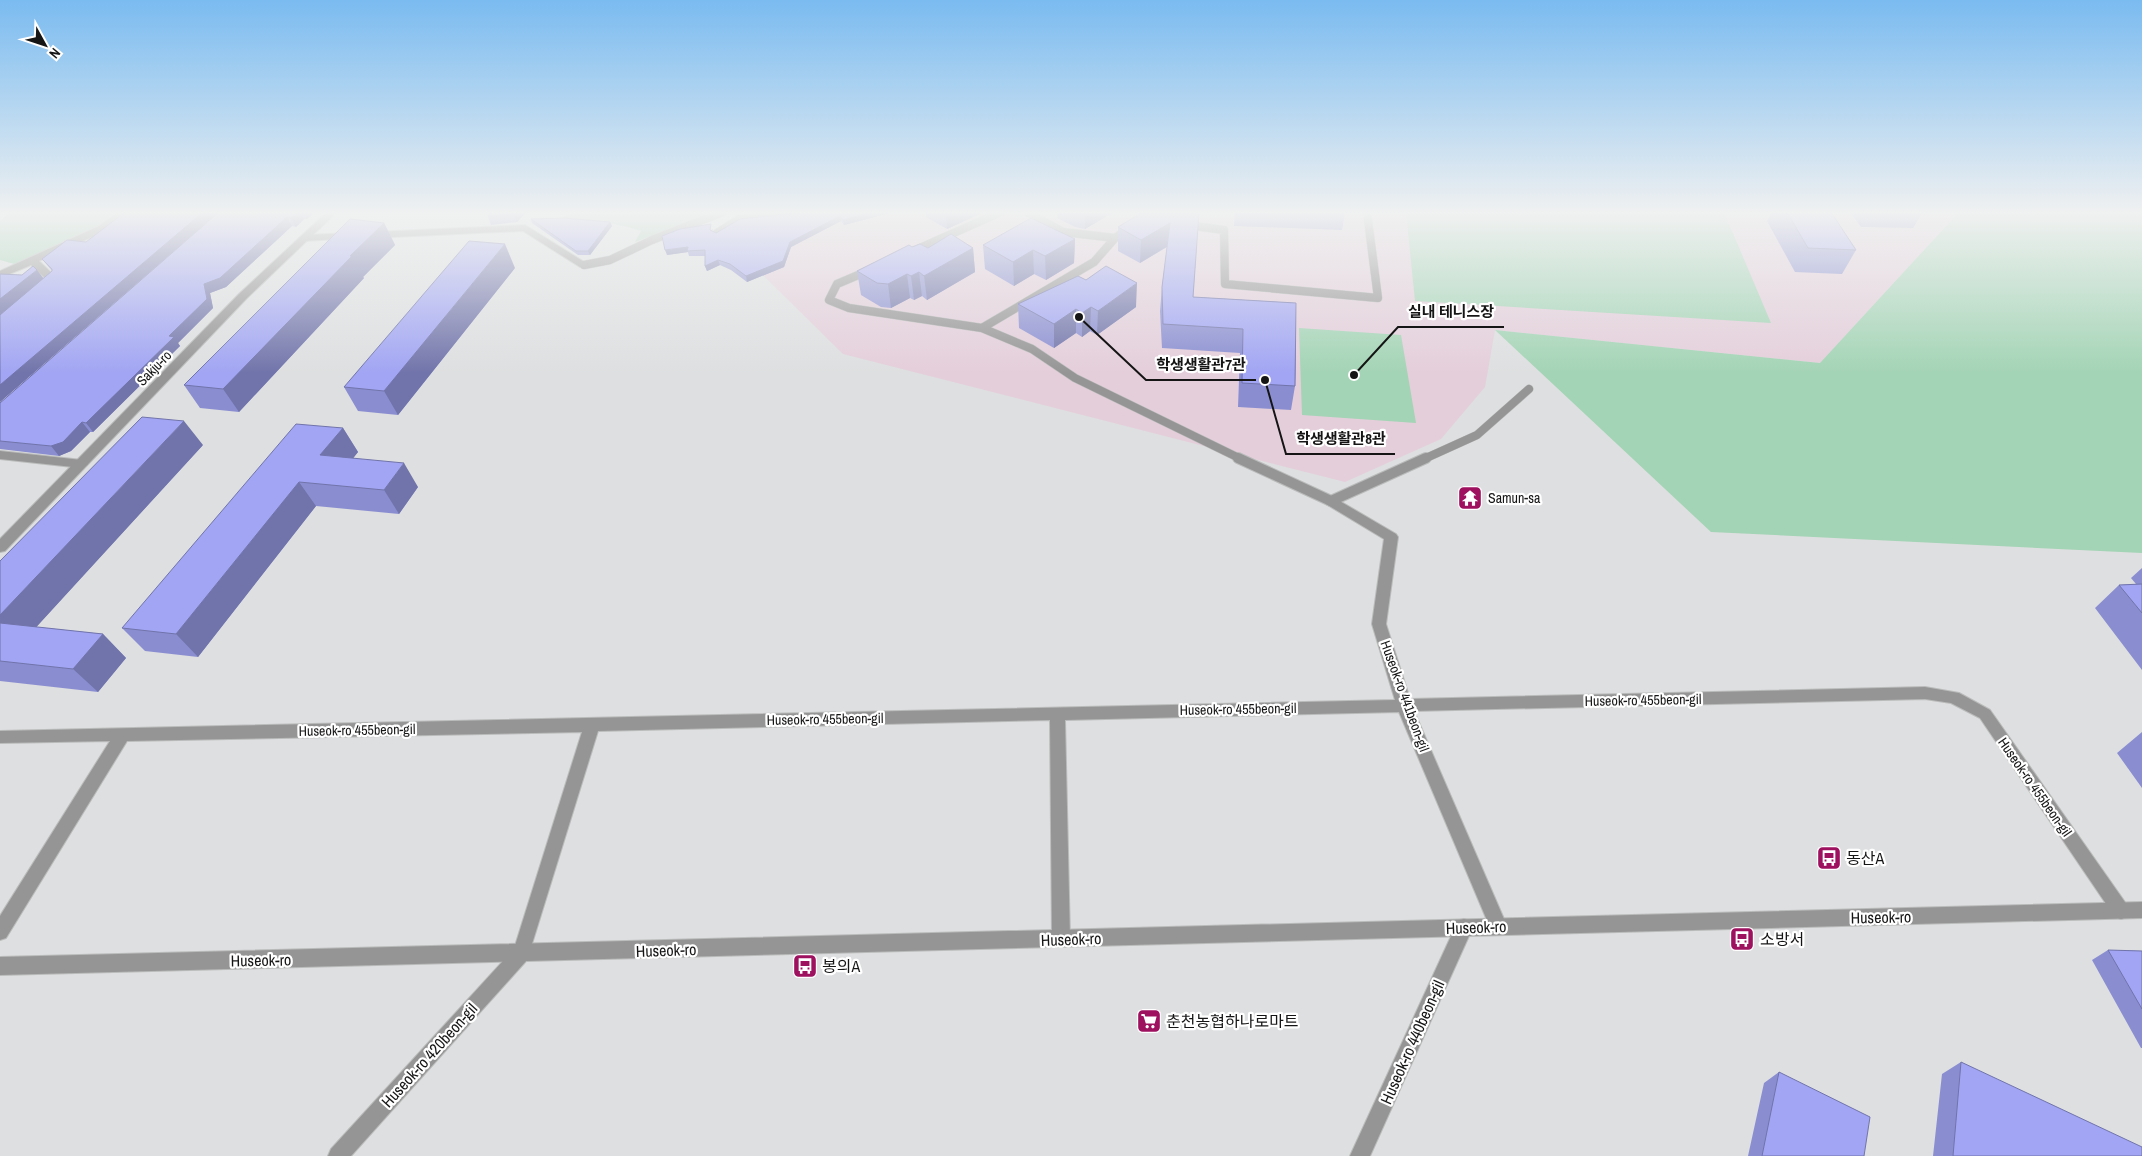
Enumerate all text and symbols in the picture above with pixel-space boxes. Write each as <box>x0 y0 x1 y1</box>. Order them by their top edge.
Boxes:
north arrow <box>20 20 70 70</box>
text: N <box>45 44 65 62</box>
callout: 실내 테니스장 <box>1398 297 1504 327</box>
text: 실내 테니스장 <box>1408 301 1494 322</box>
street label: Sakju-ro <box>133 346 175 390</box>
callout: 학생생활관7관 <box>1146 350 1256 380</box>
text: 학생생활관7관 <box>1156 354 1246 375</box>
callout: 학생생활관8관 <box>1286 424 1395 454</box>
text: 학생생활관8관 <box>1296 428 1386 449</box>
temple icon: Samun-sa <box>1457 485 1483 511</box>
place label: Samun-sa <box>1488 489 1541 507</box>
street label: Huseok-ro 441beon-gil <box>1377 638 1433 754</box>
street label: Huseok-ro 455beon-gil <box>1584 690 1702 710</box>
street label: Huseok-ro 455beon-gil <box>1179 699 1297 719</box>
street label: Huseok-ro 455beon-gil <box>766 709 884 729</box>
street label: Huseok-ro 455beon-gil <box>298 720 416 740</box>
street label: Huseok-ro 455beon-gil <box>1994 734 2076 840</box>
bus stop icon: 동산A <box>1816 845 1842 871</box>
place label: 동산A <box>1846 847 1884 869</box>
street label: Huseok-ro <box>1851 905 1911 929</box>
street label: Huseok-ro <box>1445 915 1507 939</box>
bus stop icon: 소방서 <box>1729 926 1755 952</box>
street label: Huseok-ro <box>1040 927 1102 951</box>
place label: 소방서 <box>1760 928 1804 950</box>
street label: Huseok-ro <box>635 938 697 962</box>
street label: Huseok-ro <box>231 948 291 972</box>
bus stop icon: 봉의A <box>792 953 818 979</box>
place label: 봉의A <box>822 955 860 977</box>
street label: Huseok-ro 440beon-gil <box>1375 976 1449 1107</box>
street label: Huseok-ro 420beon-gil <box>376 998 482 1112</box>
supermarket icon: 춘천농협하나로마트 <box>1136 1008 1162 1034</box>
place label: 춘천농협하나로마트 <box>1166 1010 1298 1032</box>

